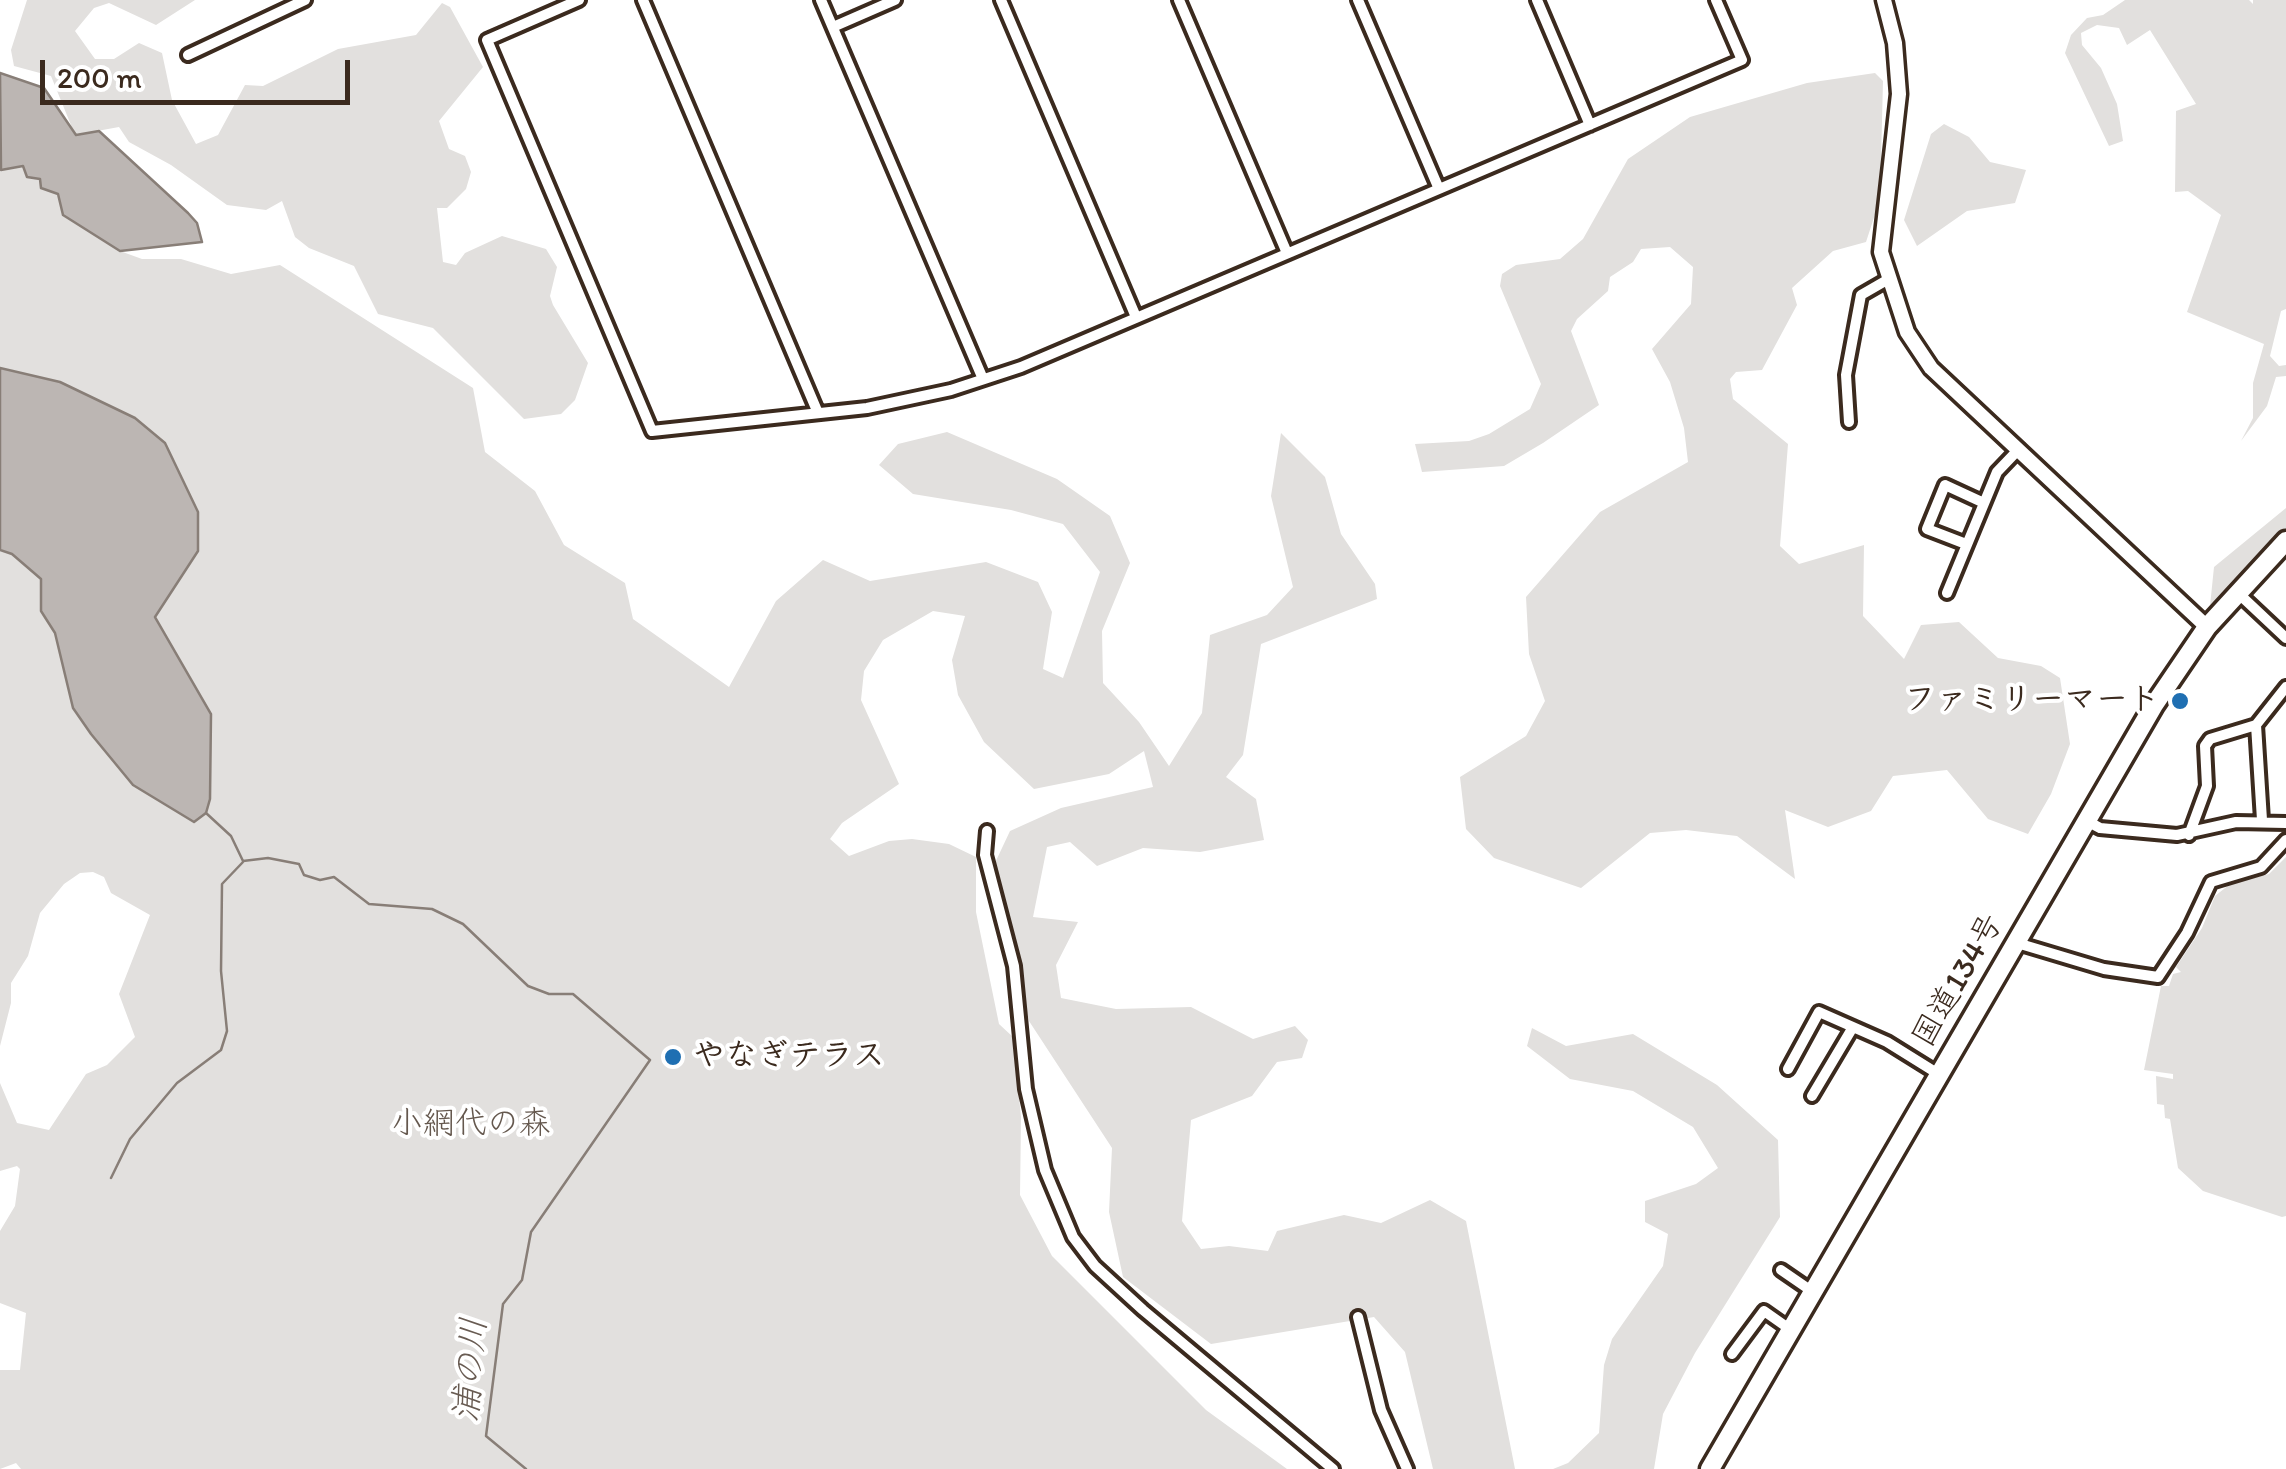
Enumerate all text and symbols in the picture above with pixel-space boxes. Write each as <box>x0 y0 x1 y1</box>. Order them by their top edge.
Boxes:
scale bar <box>45 40 355 102</box>
text: 200 m <box>57 59 142 96</box>
place label: ファミリーマート <box>1904 682 2160 720</box>
marker: ファミリーマート <box>2169 690 2191 712</box>
street label: 国道134号 <box>1905 908 2013 1054</box>
place label: やなぎテラス <box>693 1038 885 1076</box>
marker: やなぎテラス <box>662 1046 684 1068</box>
park label: 小網代の森 <box>391 1106 551 1144</box>
water label: 浦の川 <box>447 1316 497 1424</box>

